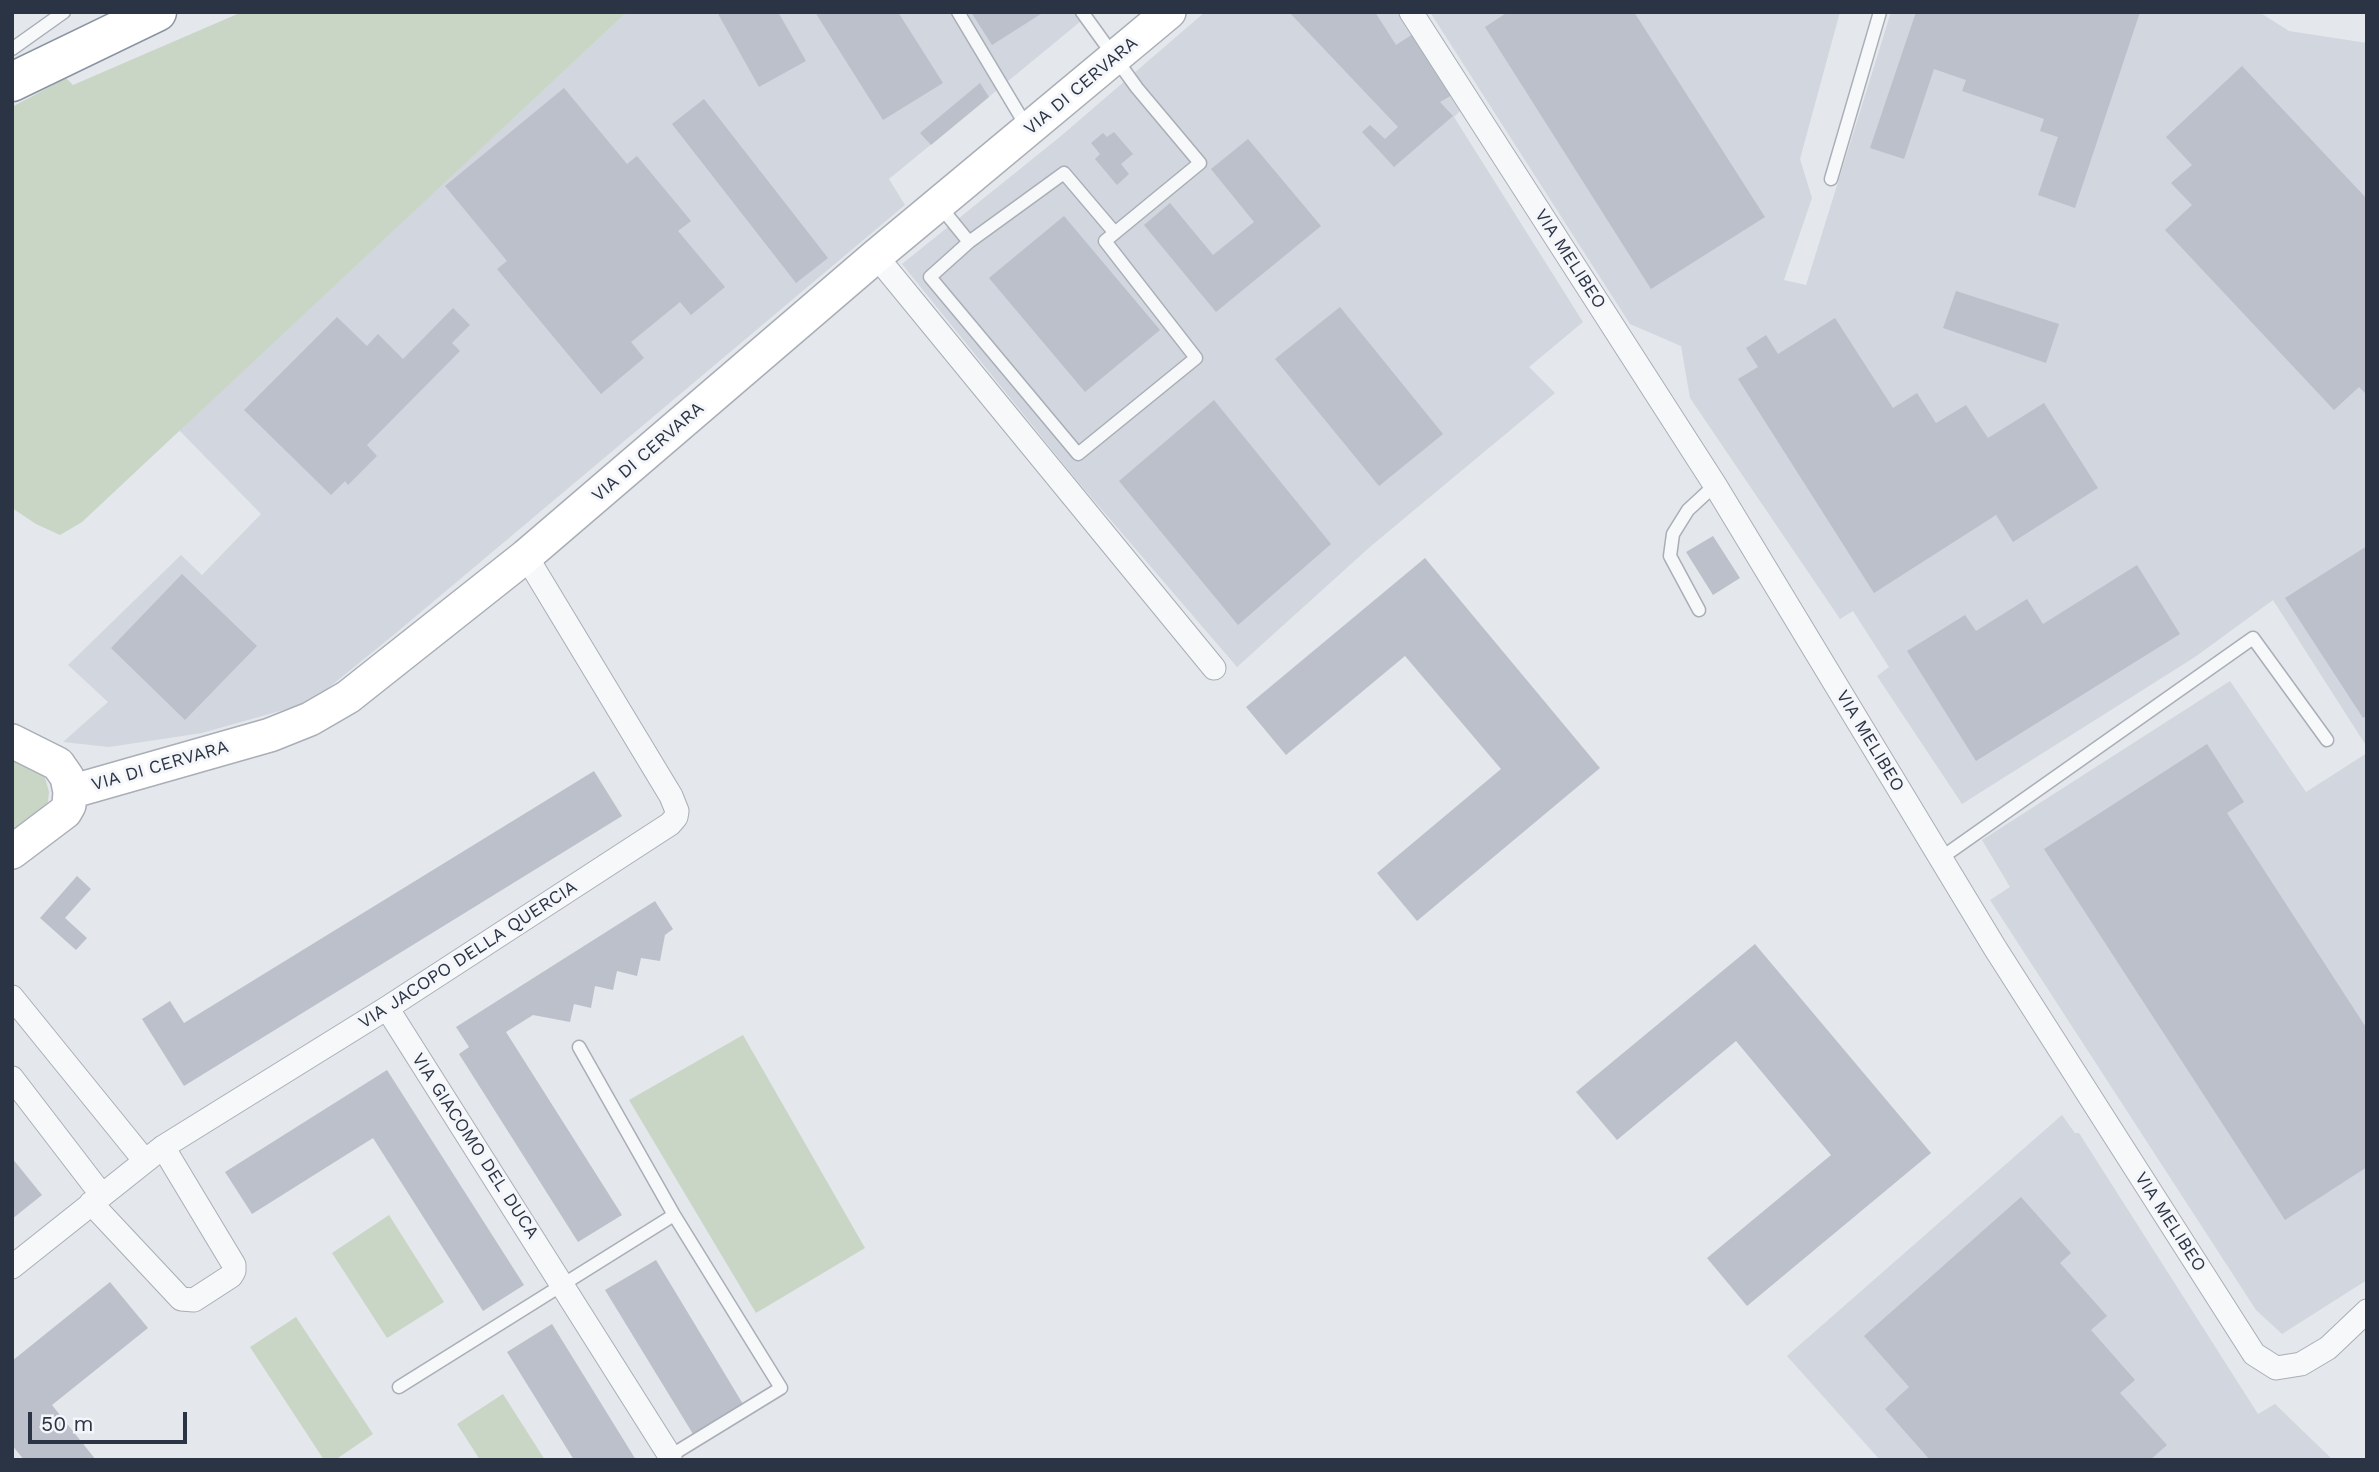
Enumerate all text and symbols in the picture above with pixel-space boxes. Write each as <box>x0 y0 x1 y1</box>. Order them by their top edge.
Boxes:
street label: VIA DI CERVARA <box>1020 32 1142 140</box>
street label: VIA MELIBEO <box>1530 205 1610 313</box>
street label: VIA DI CERVARA <box>588 397 708 507</box>
street label: VIA MELIBEO <box>1831 686 1909 796</box>
street label: VIA DI CERVARA <box>89 736 231 796</box>
street label: VIA JACOPO DELLA QUERCIA <box>355 876 581 1034</box>
street label: VIA GIACOMO DEL DUCA <box>407 1049 543 1243</box>
street label: VIA MELIBEO <box>2130 1168 2210 1276</box>
scale bar <box>32 1398 191 1442</box>
text: 50 m <box>41 1411 93 1436</box>

